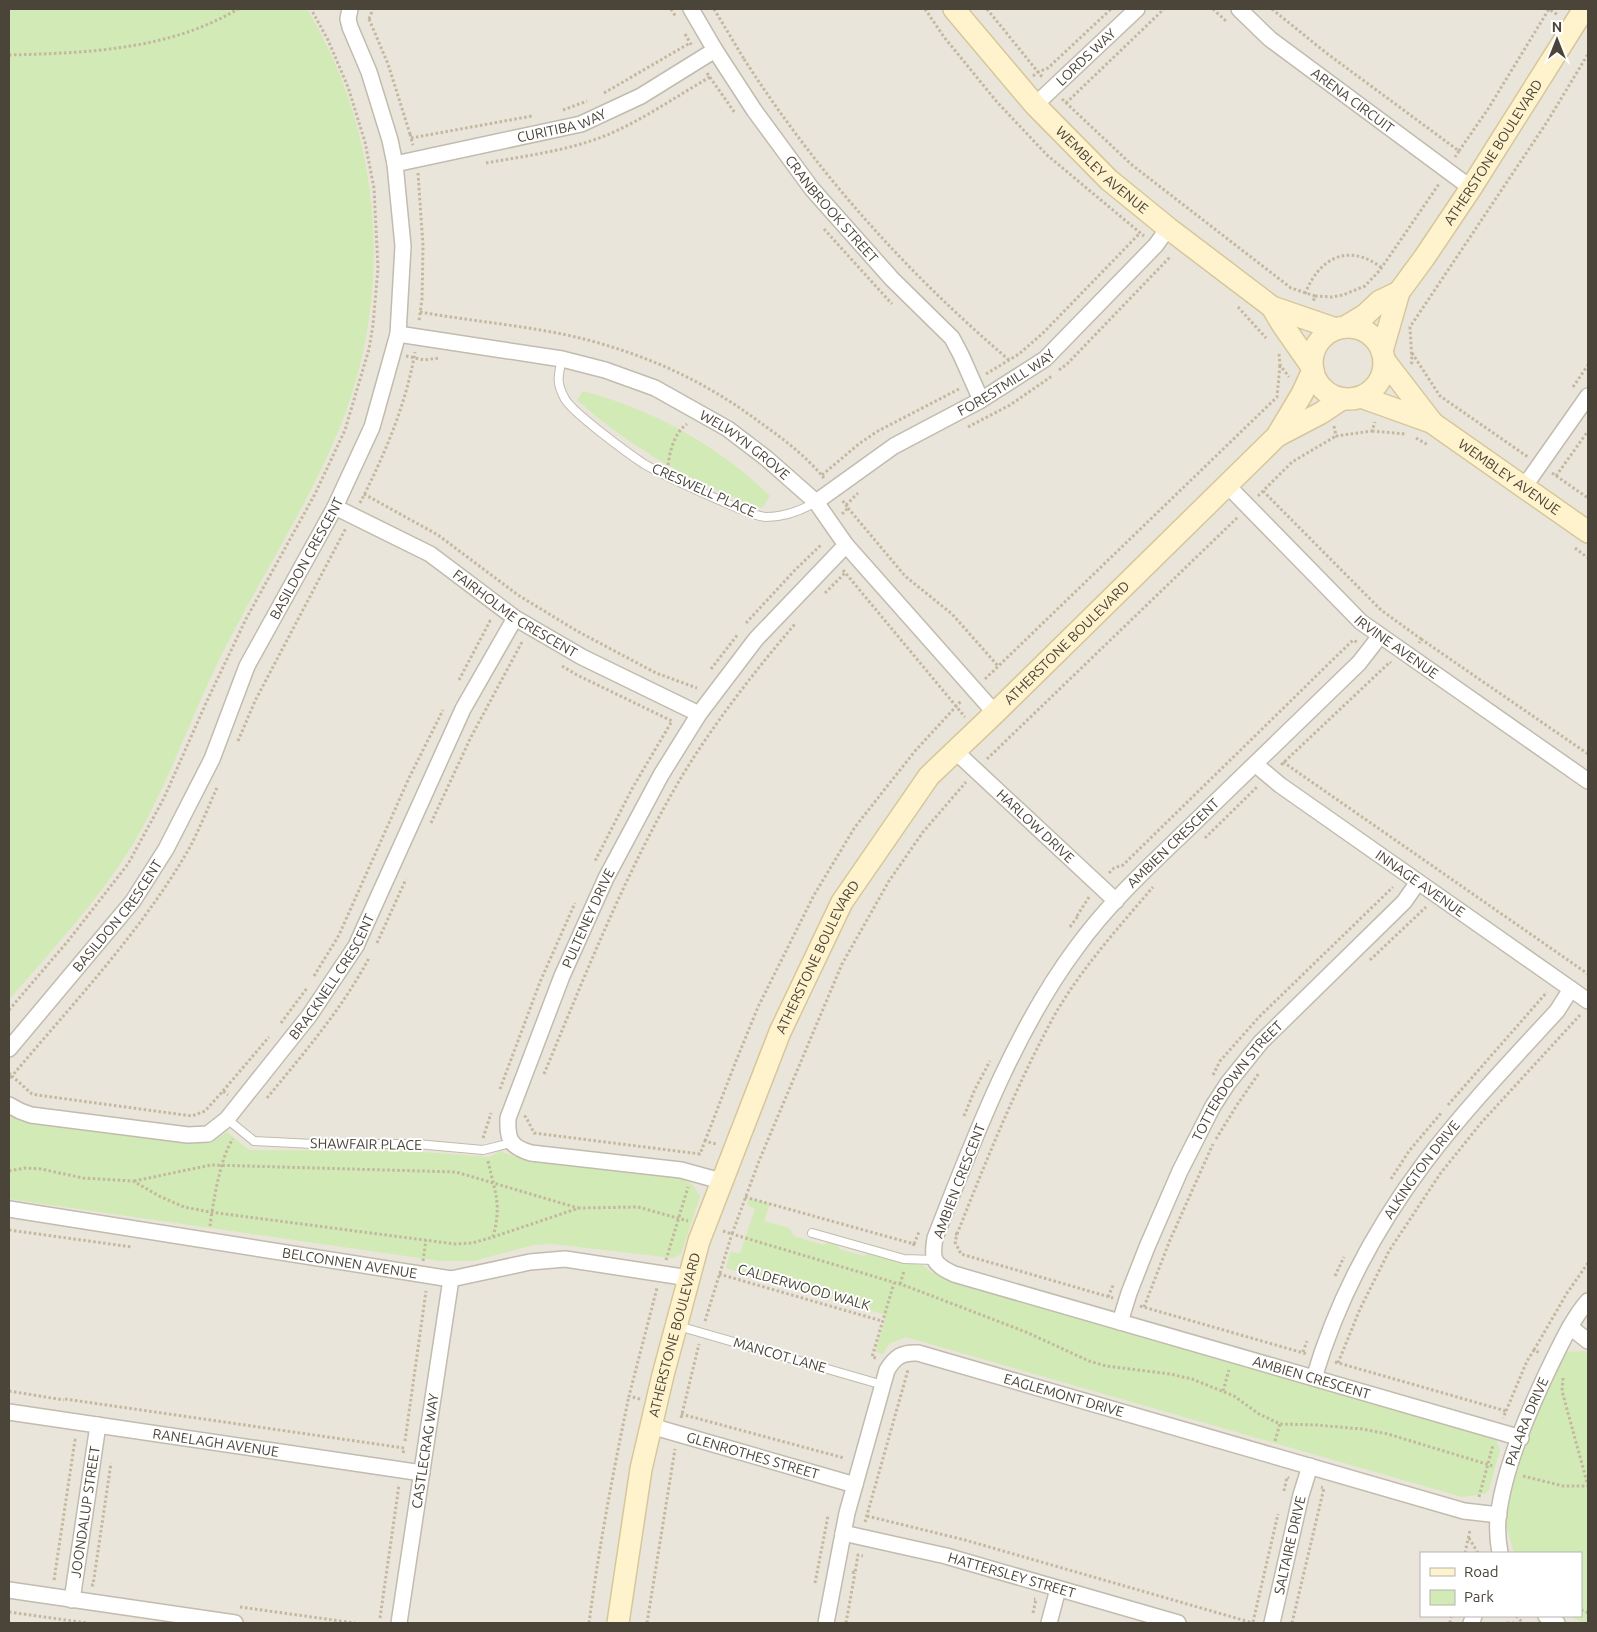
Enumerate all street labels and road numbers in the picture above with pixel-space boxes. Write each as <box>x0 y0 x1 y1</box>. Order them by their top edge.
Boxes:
street label: LORDS WAY <box>1053 25 1119 89</box>
street label: ARENA CIRCUIT <box>1308 65 1397 136</box>
street label: ATHERSTONE BOULEVARD <box>1441 76 1546 228</box>
street label: CURITIBA WAY <box>515 105 609 146</box>
street label: WEMBLEY AVENUE <box>1052 123 1152 217</box>
street label: CRANBROOK STREET <box>782 152 882 266</box>
street label: FORESTMILL WAY <box>955 346 1058 419</box>
street label: WELWYN GROVE <box>697 407 793 483</box>
street label: WEMBLEY AVENUE <box>1455 436 1564 518</box>
street label: CRESWELL PLACE <box>650 460 759 520</box>
street label: BASILDON CRESCENT <box>266 495 346 622</box>
street label: FAIRHOLME CRESCENT <box>450 566 580 661</box>
street label: ATHERSTONE BOULEVARD <box>1001 577 1133 708</box>
street label: IRVINE AVENUE <box>1351 612 1442 682</box>
street label: HARLOW DRIVE <box>993 786 1078 866</box>
street label: AMBIEN CRESCENT <box>1124 795 1222 891</box>
street label: INNAGE AVENUE <box>1373 847 1468 920</box>
street label: BASILDON CRESCENT <box>69 856 165 975</box>
street label: PULTENEY DRIVE <box>559 866 618 970</box>
street label: ATHERSTONE BOULEVARD <box>772 877 863 1036</box>
street label: BRACKNELL CRESCENT <box>286 911 378 1043</box>
street label: TOTTERDOWN STREET <box>1189 1017 1286 1144</box>
street label: ALKINGTON DRIVE <box>1380 1117 1463 1222</box>
street label: AMBIEN CRESCENT <box>930 1121 988 1241</box>
street label: SHAWFAIR PLACE <box>310 1135 422 1153</box>
street label: BELCONNEN AVENUE <box>281 1244 418 1282</box>
street label: ATHERSTONE BOULEVARD <box>645 1251 704 1419</box>
street label: CALDERWOOD WALK <box>736 1260 872 1314</box>
street label: MANCOT LANE <box>732 1334 828 1376</box>
street label: AMBIEN CRESCENT <box>1251 1353 1372 1402</box>
street label: EAGLEMONT DRIVE <box>1002 1370 1126 1420</box>
street label: PALARA DRIVE <box>1502 1375 1552 1468</box>
street label: CASTLECRAG WAY <box>408 1392 442 1510</box>
street label: RANELAGH AVENUE <box>152 1425 280 1460</box>
street label: GLENROTHES STREET <box>685 1429 821 1482</box>
street label: JOONDALUP STREET <box>67 1445 103 1579</box>
street label: SALTAIRE DRIVE <box>1271 1494 1309 1596</box>
street label: HATTERSLEY STREET <box>946 1549 1077 1601</box>

